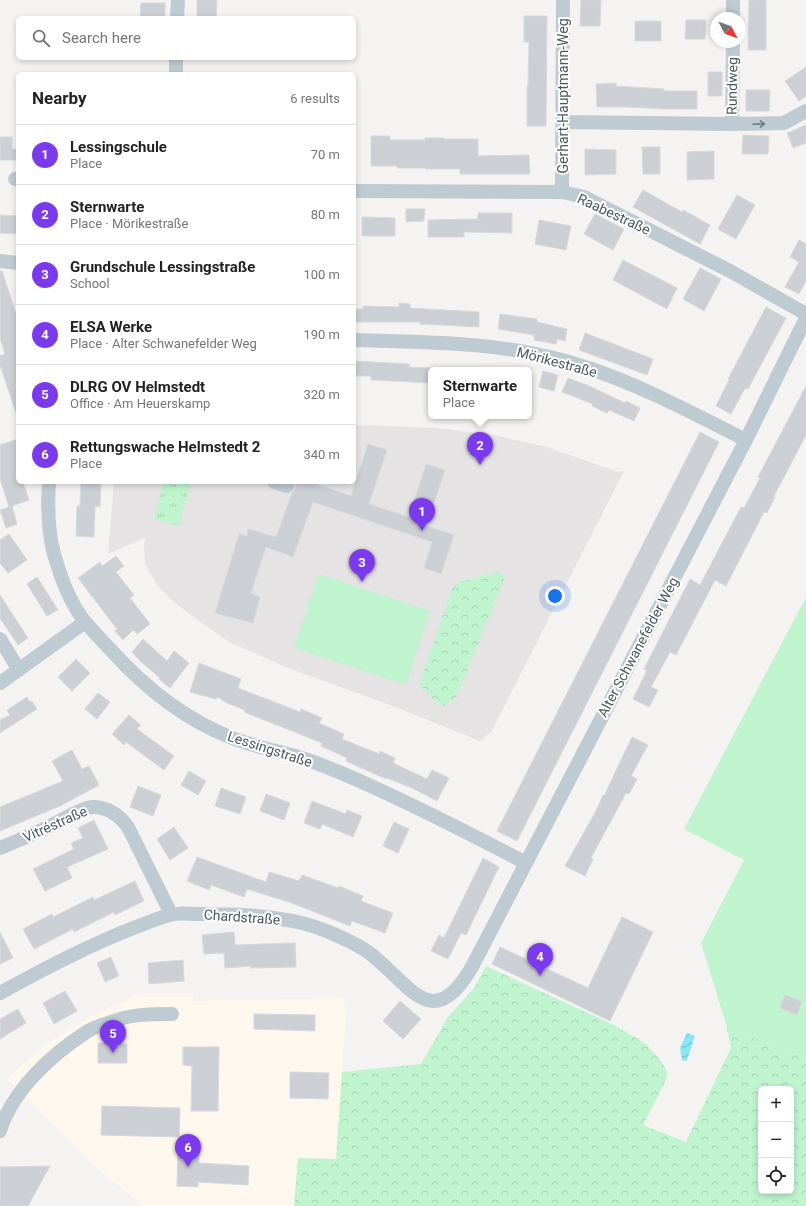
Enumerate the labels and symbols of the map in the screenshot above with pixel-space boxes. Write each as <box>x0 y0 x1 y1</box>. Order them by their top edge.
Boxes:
north arrow <box>710 12 746 48</box>
street label: Gerhart-Hauptmann-Weg <box>555 18 571 174</box>
street label: Rundweg <box>723 57 741 115</box>
one-way arrow <box>752 120 765 127</box>
street label: Raabestraße <box>575 190 653 238</box>
street label: Mörikestraße <box>515 344 599 380</box>
pin: 2 <box>467 432 493 465</box>
pin: 1 <box>409 498 435 531</box>
pin: 3 <box>349 549 375 582</box>
street label: Alter Schwanefelder Weg <box>594 574 682 720</box>
your location <box>545 586 565 606</box>
street label: Lessingstraße <box>226 728 314 770</box>
street label: Vitréstraße <box>20 803 90 845</box>
street label: Chardstraße <box>203 906 281 928</box>
pin: 4 <box>527 943 553 976</box>
pin: 5 <box>100 1020 126 1053</box>
pin: 6 <box>175 1134 201 1167</box>

